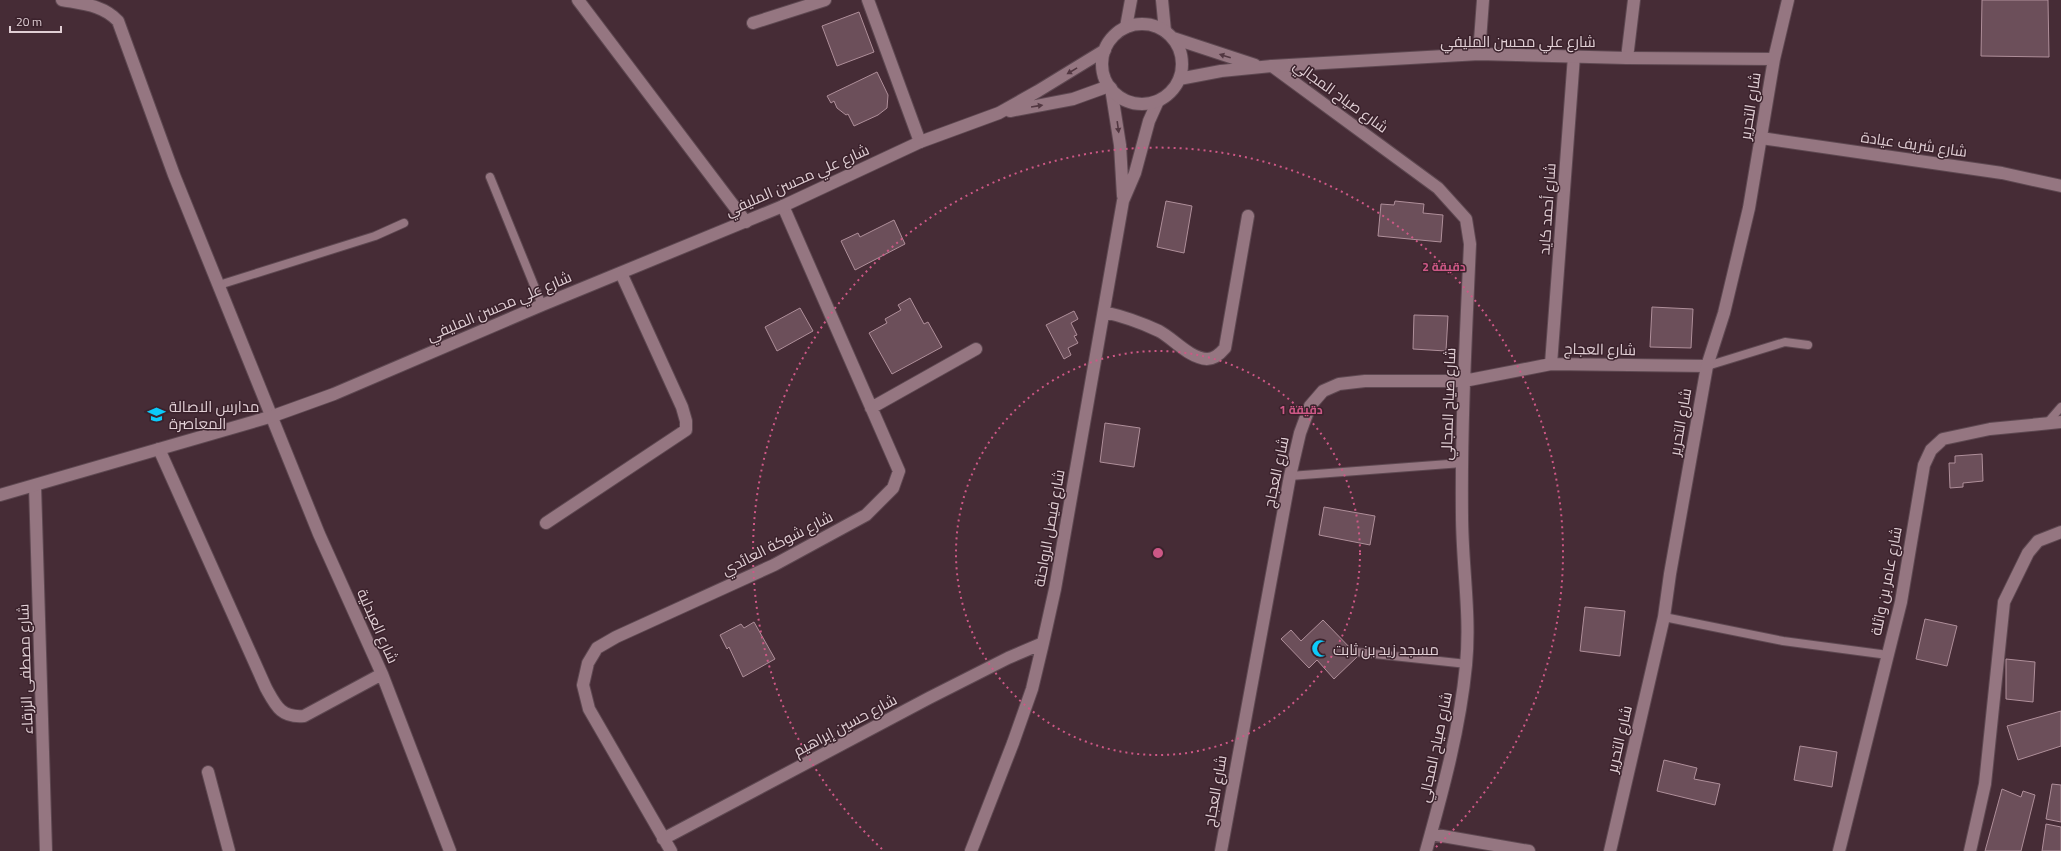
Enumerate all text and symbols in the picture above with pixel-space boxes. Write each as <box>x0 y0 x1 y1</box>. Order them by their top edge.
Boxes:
scale bar <box>10 8 61 34</box>
text: 20 m <box>16 12 42 31</box>
street label: شارع علي محسن المليفي <box>1440 30 1596 54</box>
one-way arrow <box>1219 53 1231 59</box>
street label: شارع صياح المجالي <box>1288 54 1393 139</box>
one-way arrow <box>1066 67 1078 74</box>
street label: شارع التحرير <box>1733 71 1767 142</box>
one-way arrow <box>1031 103 1043 109</box>
one-way arrow <box>1115 121 1121 133</box>
street label: شارع شريف عيادة <box>1859 125 1969 163</box>
street label: شارع علي محسن المليفي <box>721 138 873 223</box>
street label: شارع أحمد كايد <box>1532 162 1562 256</box>
text: 2 دقيقة <box>1422 257 1466 276</box>
street label: شارع علي محسن المليفي <box>423 265 575 348</box>
street label: شارع العجاج <box>1564 337 1636 361</box>
street label: شارع صياح المجالي <box>1435 347 1462 461</box>
street label: شارع التحرير <box>1663 386 1697 459</box>
place label: مدارس الاصالة المعاصرة <box>169 395 259 435</box>
text: 1 دقيقة <box>1279 400 1323 419</box>
school or university icon: مدارس الاصالة المعاصرة <box>146 405 166 425</box>
street label: شارع العجاج <box>1257 434 1295 510</box>
street label: شارع فيصل الرواحنة <box>1027 468 1071 588</box>
street label: شارع شوكة العائدي <box>717 505 837 582</box>
street label: شارع عامر بن واثلة <box>1864 525 1908 637</box>
centre of rings <box>1151 546 1165 560</box>
street label: شارع العبدلية <box>351 585 405 667</box>
street label: شارع مصطفى الزرقاء <box>11 603 39 735</box>
place label: مسجد زيد بن ثابت <box>1333 638 1439 661</box>
mosque icon: مسجد زيد بن ثابت <box>1310 639 1330 659</box>
street label: شارع حسين إبراهيم <box>789 688 901 762</box>
street label: شارع صياح المجالي <box>1412 690 1459 805</box>
street label: شارع التحرير <box>1600 703 1638 776</box>
street label: شارع العجاج <box>1197 753 1233 829</box>

